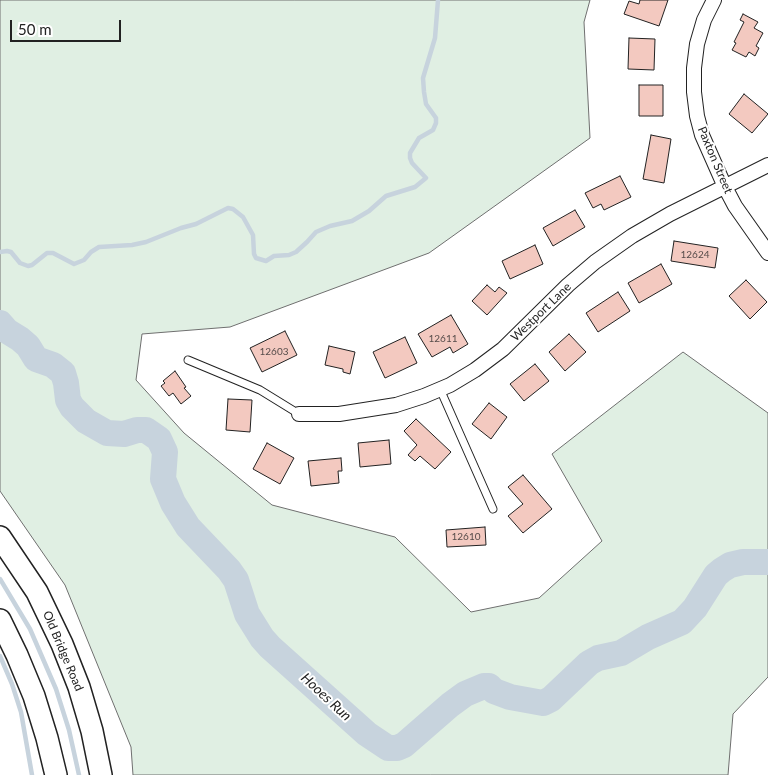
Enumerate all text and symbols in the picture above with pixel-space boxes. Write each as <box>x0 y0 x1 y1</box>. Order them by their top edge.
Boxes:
scale bar <box>12 10 124 42</box>
text: 50 m <box>18 20 52 38</box>
street label: Paxton Street <box>694 124 736 196</box>
house number: 12624 <box>681 249 709 261</box>
street label: Westport Lane <box>508 280 574 344</box>
house number: 12611 <box>429 333 457 345</box>
house number: 12603 <box>260 346 288 358</box>
house number: 12610 <box>452 531 480 543</box>
street label: Old Bridge Road <box>40 609 86 693</box>
water label: Hooes Run <box>297 670 355 724</box>

